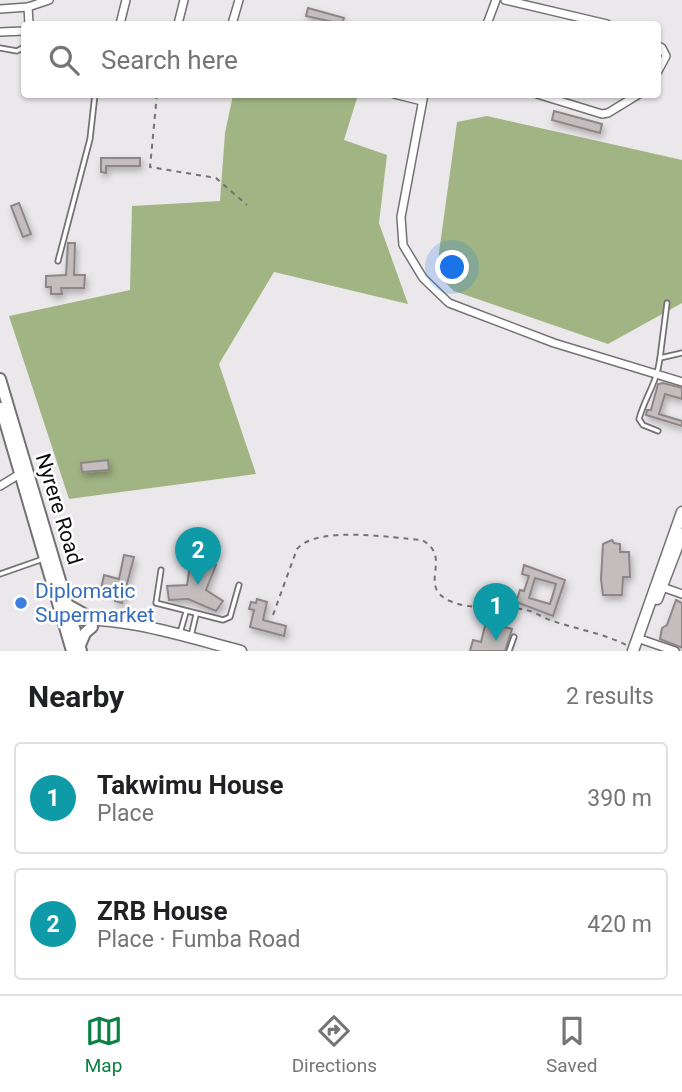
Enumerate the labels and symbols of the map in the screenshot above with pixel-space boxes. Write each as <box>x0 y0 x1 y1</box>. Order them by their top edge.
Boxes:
your location <box>435 250 469 284</box>
street label: Nyrere Road <box>31 451 87 567</box>
pin: 2 <box>175 527 221 585</box>
place label: Diplomatic Supermarket <box>35 579 155 627</box>
pin: 1 <box>473 583 519 641</box>
marker: Diplomatic Supermarket <box>13 595 29 611</box>

